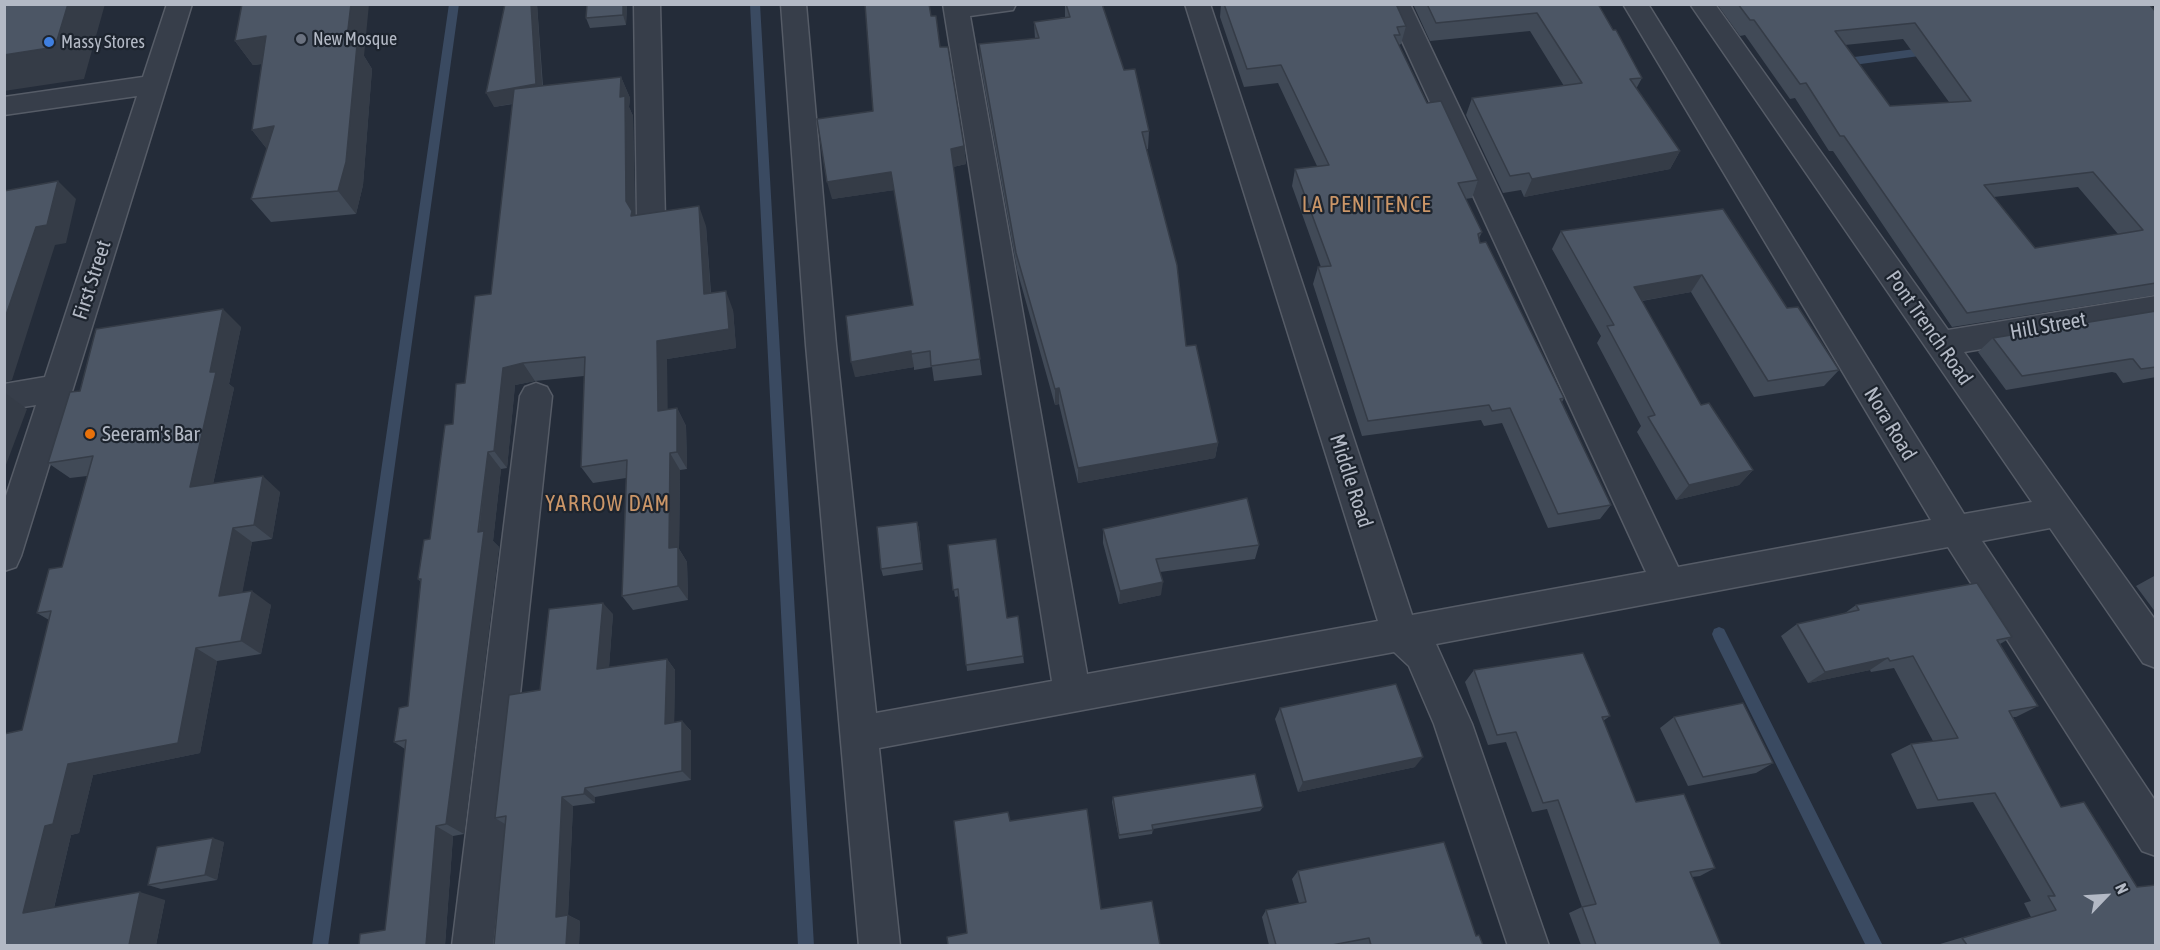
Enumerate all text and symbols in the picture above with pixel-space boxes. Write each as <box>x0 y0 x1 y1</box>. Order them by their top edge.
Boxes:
place label: New Mosque <box>313 28 397 50</box>
place label: Massy Stores <box>61 31 145 53</box>
marker: New Mosque <box>294 32 308 46</box>
marker: Massy Stores <box>42 35 56 49</box>
district label: LA PENITENCE <box>1302 192 1432 218</box>
street label: First Street <box>67 237 117 323</box>
street label: Pont Trench Road <box>1880 266 1978 390</box>
street label: Hill Street <box>2008 307 2088 345</box>
street label: Nora Road <box>1858 383 1922 465</box>
place label: Seeram's Bar <box>102 421 200 447</box>
marker: Seeram's Bar <box>83 427 97 441</box>
street label: Middle Road <box>1324 431 1378 531</box>
district label: YARROW DAM <box>545 491 671 517</box>
north arrow <box>2076 866 2136 926</box>
text: N <box>2112 880 2132 896</box>

